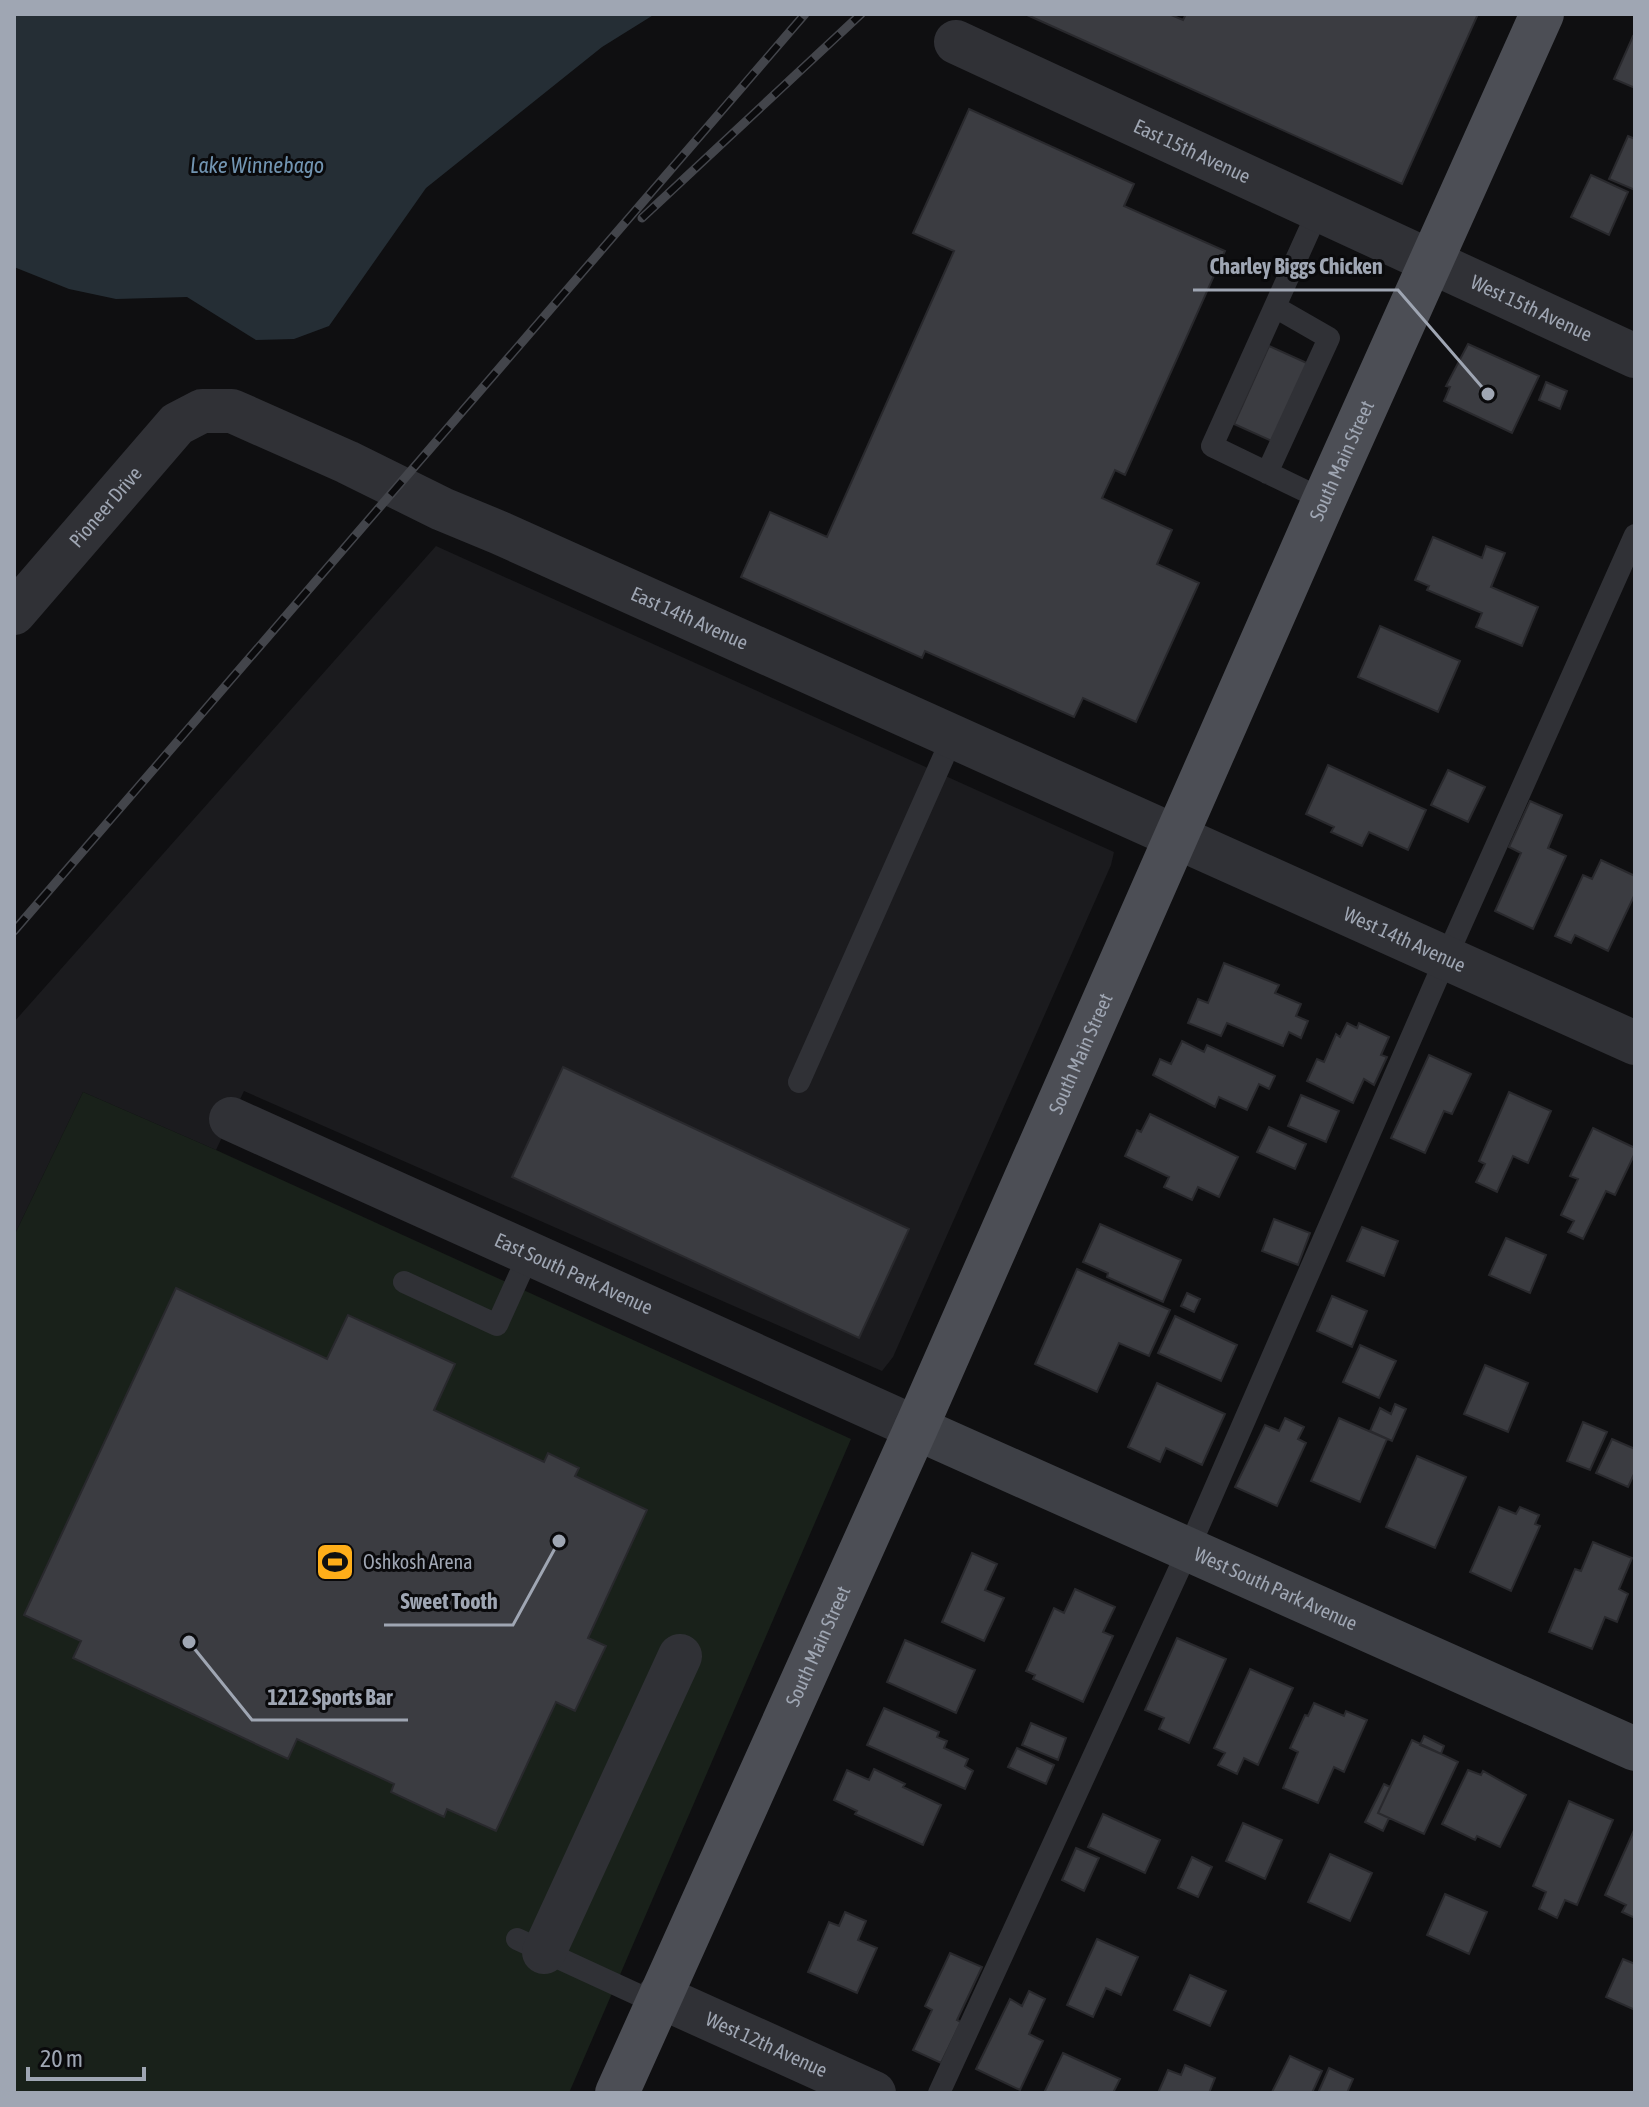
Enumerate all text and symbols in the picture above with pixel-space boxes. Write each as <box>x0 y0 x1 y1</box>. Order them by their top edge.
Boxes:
street label: East 15th Avenue <box>1130 114 1254 188</box>
water label: Lake Winnebago <box>190 152 324 178</box>
callout: Charley Biggs Chicken <box>1193 244 1398 290</box>
text: Charley Biggs Chicken <box>1209 253 1383 279</box>
street label: West 15th Avenue <box>1467 270 1596 346</box>
street label: South Main Street <box>1304 396 1378 524</box>
street label: Pioneer Drive <box>64 462 146 552</box>
street label: East 14th Avenue <box>628 581 752 654</box>
street label: West 14th Avenue <box>1340 902 1469 976</box>
street label: South Main Street <box>1044 989 1117 1117</box>
street label: East South Park Avenue <box>491 1228 656 1319</box>
sports icon: Oshkosh Arena <box>314 1541 356 1583</box>
street label: West South Park Avenue <box>1191 1542 1361 1635</box>
place label: Oshkosh Arena <box>363 1550 473 1573</box>
callout: Sweet Tooth <box>384 1579 513 1625</box>
street label: South Main Street <box>780 1582 855 1710</box>
text: Sweet Tooth <box>400 1588 498 1614</box>
callout: 1212 Sports Bar <box>252 1674 408 1720</box>
text: 1212 Sports Bar <box>268 1684 393 1710</box>
street label: West 12th Avenue <box>702 2007 831 2081</box>
scale bar <box>28 2031 144 2081</box>
text: 20 m <box>40 2045 83 2072</box>

